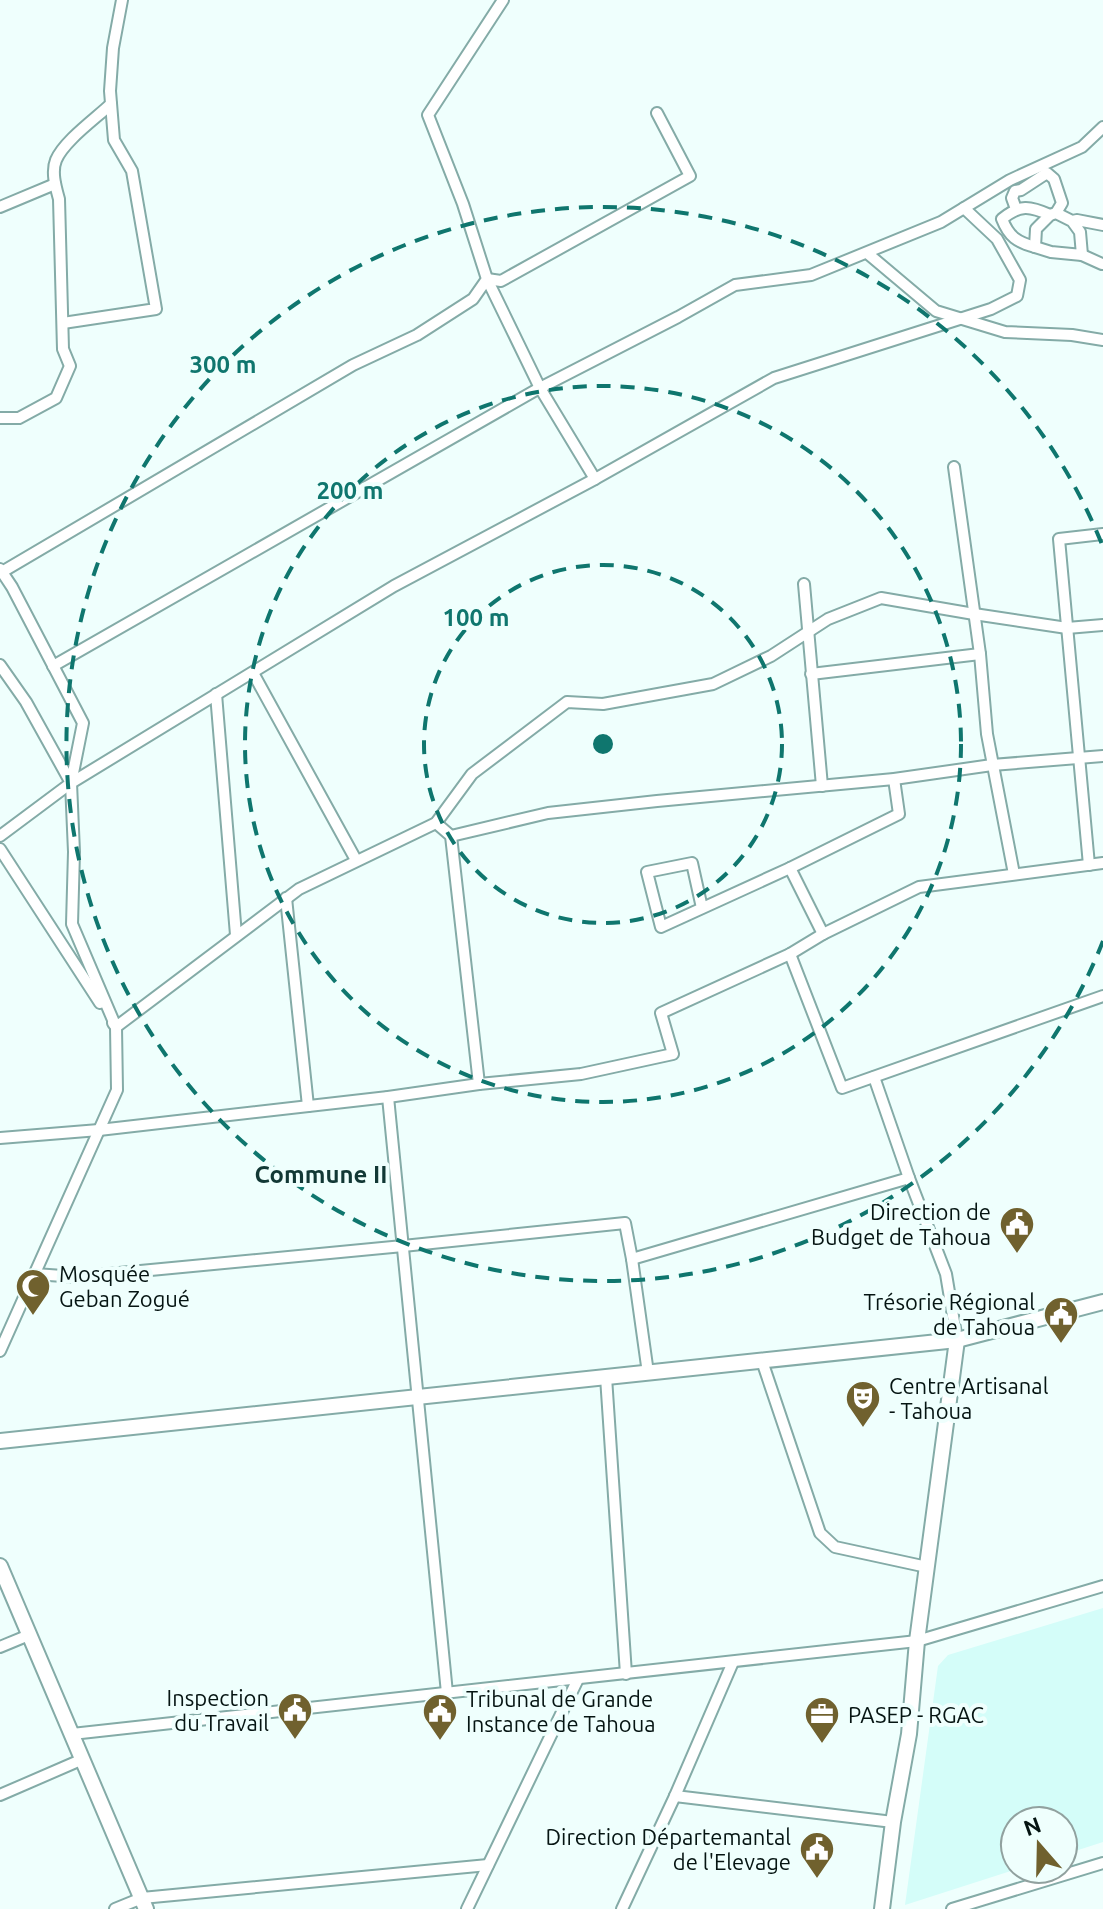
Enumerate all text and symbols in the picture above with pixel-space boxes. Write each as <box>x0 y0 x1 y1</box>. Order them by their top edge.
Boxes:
text: 300 m <box>190 351 256 378</box>
text: 200 m <box>317 477 383 504</box>
text: 100 m <box>443 604 509 631</box>
centre of rings <box>589 730 617 758</box>
district label: Commune II <box>255 1161 387 1188</box>
place label: Direction de Budget de Tahoua <box>811 1199 991 1249</box>
public building icon: Direction de Budget de Tahoua <box>998 1205 1036 1255</box>
place label: Mosquée Geban Zogué <box>59 1261 190 1311</box>
mosque icon: Mosquée Geban Zogué <box>14 1267 52 1317</box>
place label: Trésorie Régional de Tahoua <box>863 1289 1035 1339</box>
public building icon: Trésorie Régional de Tahoua <box>1042 1295 1080 1345</box>
place label: Centre Artisanal - Tahoua <box>889 1373 1049 1423</box>
theatre icon: Centre Artisanal - Tahoua <box>844 1379 882 1429</box>
place label: Inspection du Travail <box>167 1685 269 1735</box>
place label: Tribunal de Grande Instance de Tahoua <box>466 1686 656 1736</box>
public building icon: Inspection du Travail <box>276 1691 314 1741</box>
public building icon: Tribunal de Grande Instance de Tahoua <box>421 1692 459 1742</box>
office icon: PASEP - RGAC <box>803 1695 841 1745</box>
place label: PASEP - RGAC <box>848 1702 984 1727</box>
north arrow <box>999 1805 1079 1885</box>
text: N <box>1020 1811 1044 1840</box>
place label: Direction Départemantal de l'Elevage <box>546 1824 791 1874</box>
public building icon: Direction Départemantal de l'Elevage <box>798 1830 836 1880</box>

